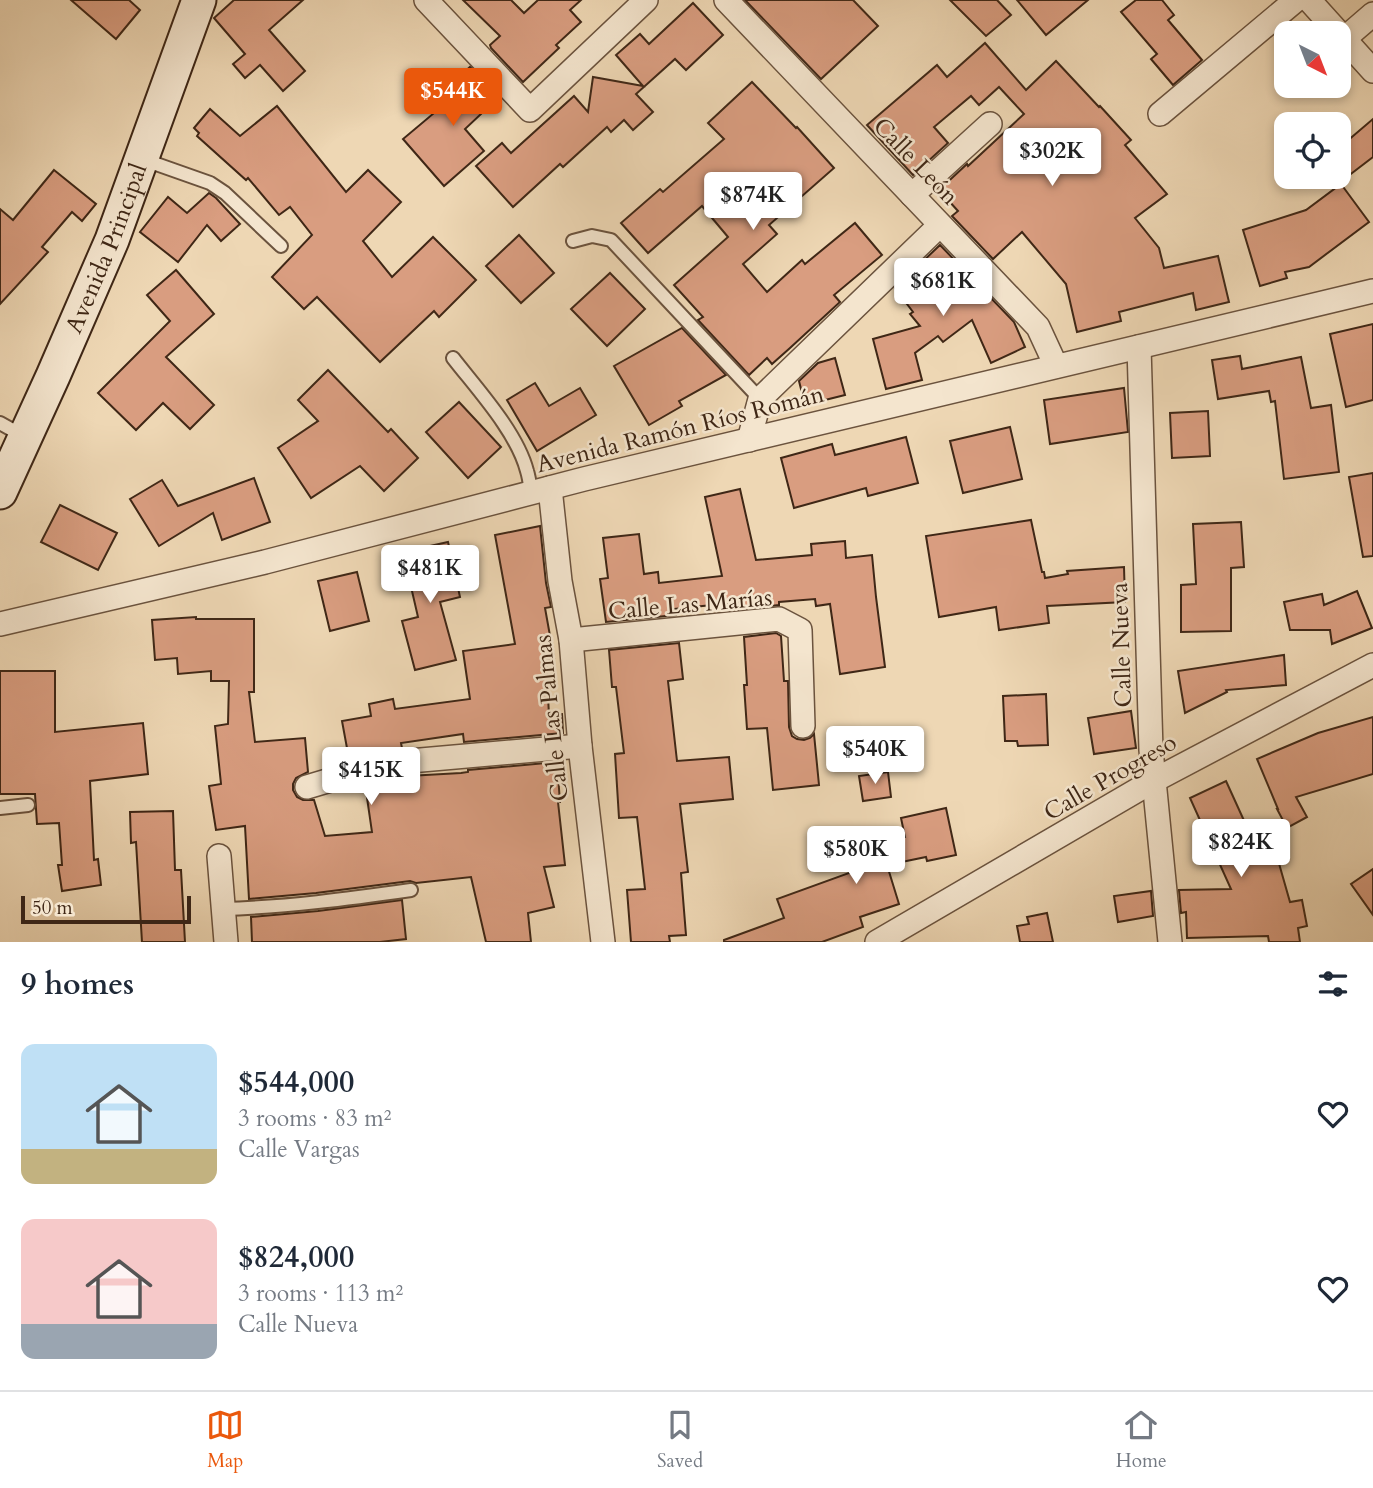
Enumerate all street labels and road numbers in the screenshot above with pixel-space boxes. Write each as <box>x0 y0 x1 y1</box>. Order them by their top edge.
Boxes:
street label: Calle León <box>865 110 966 213</box>
street label: Avenida Principal <box>58 159 155 339</box>
street label: Avenida Ramón Ríos Román <box>533 378 828 481</box>
street label: Calle Las Marías <box>607 581 773 628</box>
street label: Calle Nueva <box>1103 581 1140 708</box>
street label: Calle Las Palmas <box>526 633 577 803</box>
street label: Calle Progreso <box>1038 726 1183 829</box>

